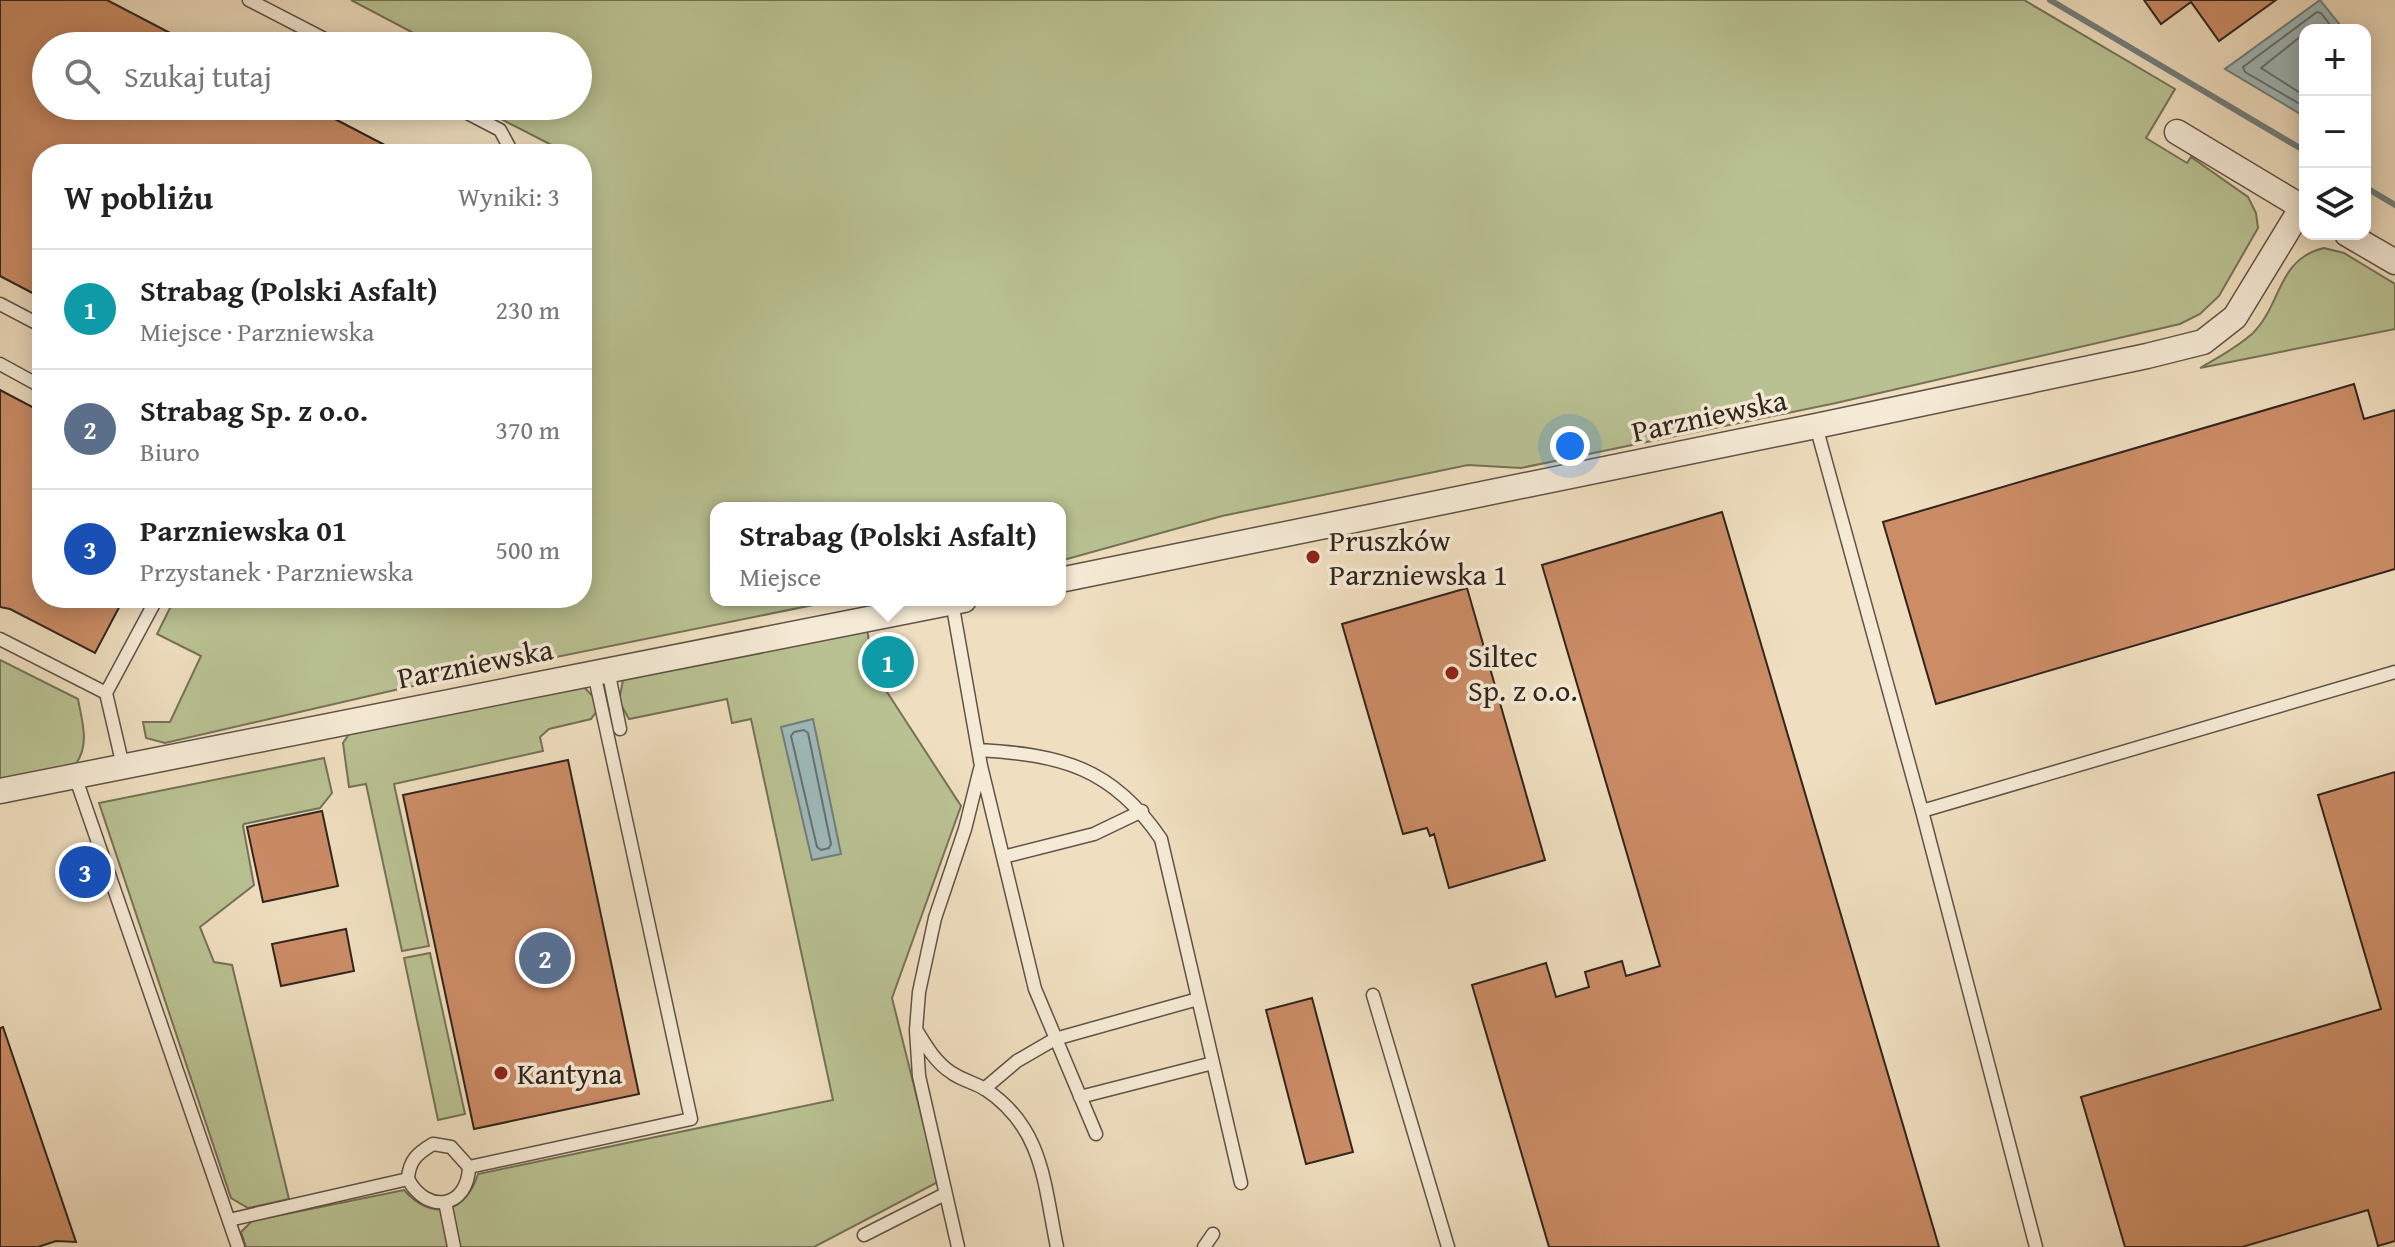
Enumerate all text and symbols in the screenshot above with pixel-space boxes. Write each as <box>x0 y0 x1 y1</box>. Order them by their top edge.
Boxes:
map controls <box>2299 24 2371 240</box>
button: + <box>2299 24 2371 96</box>
search box <box>32 32 592 120</box>
icon: search <box>60 54 104 98</box>
text: Szukaj tutaj <box>124 54 272 98</box>
button: − <box>2299 96 2371 168</box>
button: layers <box>2299 168 2371 240</box>
text: W pobliżu <box>64 172 213 221</box>
text: Wyniki: 3 <box>458 177 560 216</box>
text: Strabag (Polski Asfalt) <box>140 268 438 312</box>
text: 1 <box>83 290 97 329</box>
text: 230 m <box>495 290 560 329</box>
text: Miejsce · Parzniewska <box>140 312 374 351</box>
street label: Parzniewska <box>1627 377 1791 453</box>
text: Strabag Sp. z o.o. <box>140 388 368 432</box>
text: 2 <box>83 410 97 449</box>
text: 370 m <box>495 410 560 449</box>
your location <box>1550 426 1590 466</box>
text: Biuro <box>140 432 200 471</box>
popup <box>710 502 1066 606</box>
text: Parzniewska 01 <box>140 508 347 552</box>
text: Strabag (Polski Asfalt) <box>739 513 1037 557</box>
place label: Pruszków Parzniewska 1 <box>1329 518 1508 596</box>
text: 3 <box>83 530 97 569</box>
text: 500 m <box>495 530 560 569</box>
marker: Pruszków Parzniewska 1 <box>1304 548 1322 566</box>
text: Przystanek · Parzniewska <box>140 552 413 591</box>
text: Miejsce <box>739 557 821 596</box>
street label: Parzniewska <box>393 626 557 700</box>
pin: 1 <box>862 632 914 692</box>
place label: Siltec Sp. z o.o. <box>1468 634 1578 712</box>
marker: Siltec Sp. z o.o. <box>1443 664 1461 682</box>
pin: 3 <box>59 842 111 902</box>
pin: 2 <box>519 928 571 988</box>
place label: Kantyna <box>517 1051 622 1095</box>
marker: Kantyna <box>492 1064 510 1082</box>

